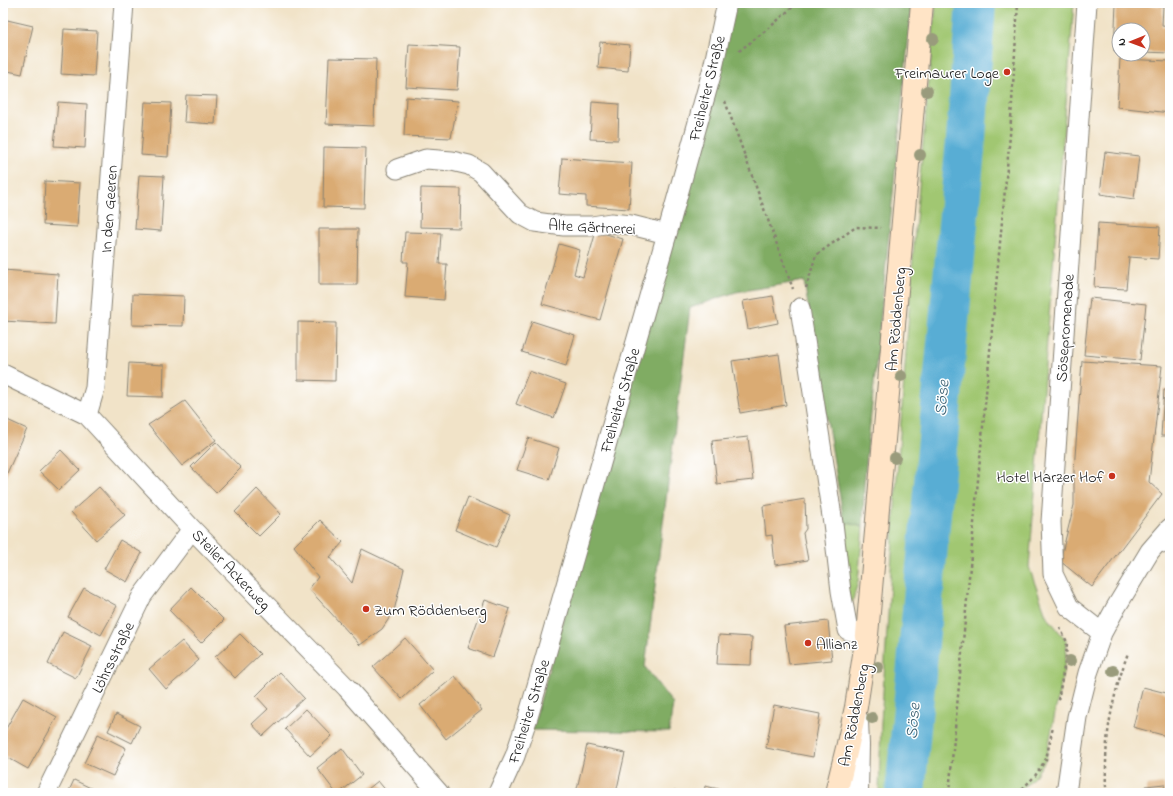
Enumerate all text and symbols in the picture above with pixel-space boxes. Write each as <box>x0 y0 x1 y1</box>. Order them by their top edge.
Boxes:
north arrow <box>1111 22 1151 62</box>
street label: Freiheiter Straße <box>683 32 733 145</box>
text: N <box>1114 38 1130 46</box>
place label: Freimaurer Loge <box>894 62 1000 86</box>
marker: Freimaurer Loge <box>1002 67 1012 77</box>
street label: In den Geeren <box>95 164 125 254</box>
street label: Alte Gärtnerei <box>548 214 636 242</box>
street label: Am Röddenberg <box>880 266 913 372</box>
street label: Sösepromenade <box>1050 273 1082 383</box>
street label: Freiheiter Straße <box>594 345 648 457</box>
water label: Söse <box>928 378 957 417</box>
place label: Hotel Harzer Hof <box>996 466 1105 490</box>
marker: Hotel Harzer Hof <box>1107 471 1117 481</box>
street label: Steiler Ackerweg <box>185 524 276 617</box>
place label: Zum Röddenberg <box>374 599 487 623</box>
marker: Zum Röddenberg <box>361 604 371 614</box>
street label: Löhrsstraße <box>86 617 142 698</box>
place label: Allianz <box>816 633 858 657</box>
marker: Allianz <box>803 638 813 648</box>
street label: Freiheiter Straße <box>502 656 557 768</box>
street label: Am Röddenberg <box>833 662 877 769</box>
water label: Söse <box>899 701 928 740</box>

